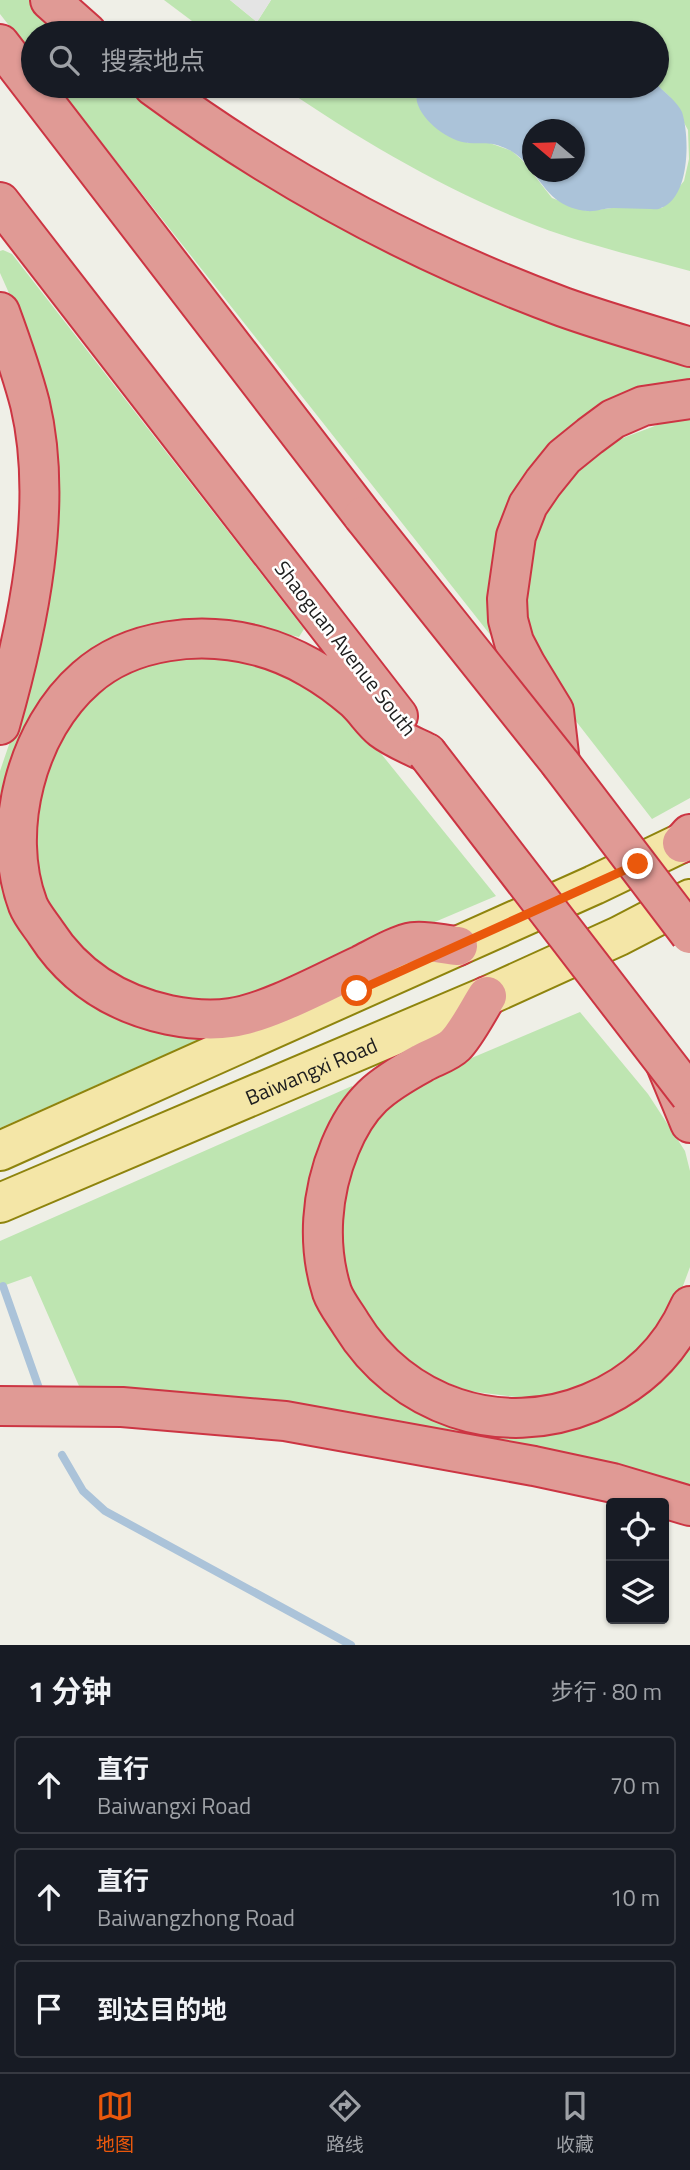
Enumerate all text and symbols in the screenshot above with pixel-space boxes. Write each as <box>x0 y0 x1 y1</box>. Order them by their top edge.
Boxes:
search box <box>21 21 669 98</box>
icon: search <box>45 41 83 79</box>
text: 搜索地点 <box>101 41 205 80</box>
north arrow <box>522 119 585 182</box>
street label: Shaoguan Avenue South <box>267 553 425 743</box>
route end <box>622 848 653 879</box>
route start <box>341 975 372 1006</box>
street label: Baiwangxi Road <box>240 1029 382 1113</box>
map controls <box>606 1498 669 1624</box>
button: locate <box>606 1498 669 1561</box>
button: layers <box>606 1561 669 1624</box>
text: 1 分钟 <box>28 1668 111 1714</box>
text: 步行 · 80 m <box>551 1674 662 1709</box>
text: 直行 <box>97 1749 149 1788</box>
icon: ahead <box>30 1766 68 1804</box>
text: 70 m <box>610 1768 660 1803</box>
text: Baiwangxi Road <box>97 1788 251 1823</box>
text: 直行 <box>97 1861 149 1900</box>
icon: ahead <box>30 1878 68 1916</box>
text: 10 m <box>610 1880 660 1915</box>
text: Baiwangzhong Road <box>97 1900 295 1935</box>
icon: arrive <box>30 1990 68 2028</box>
text: 到达目的地 <box>97 1990 227 2029</box>
tab: 地图 <box>96 2087 134 2158</box>
tab: 路线 <box>326 2087 364 2158</box>
tab: 收藏 <box>556 2087 594 2158</box>

